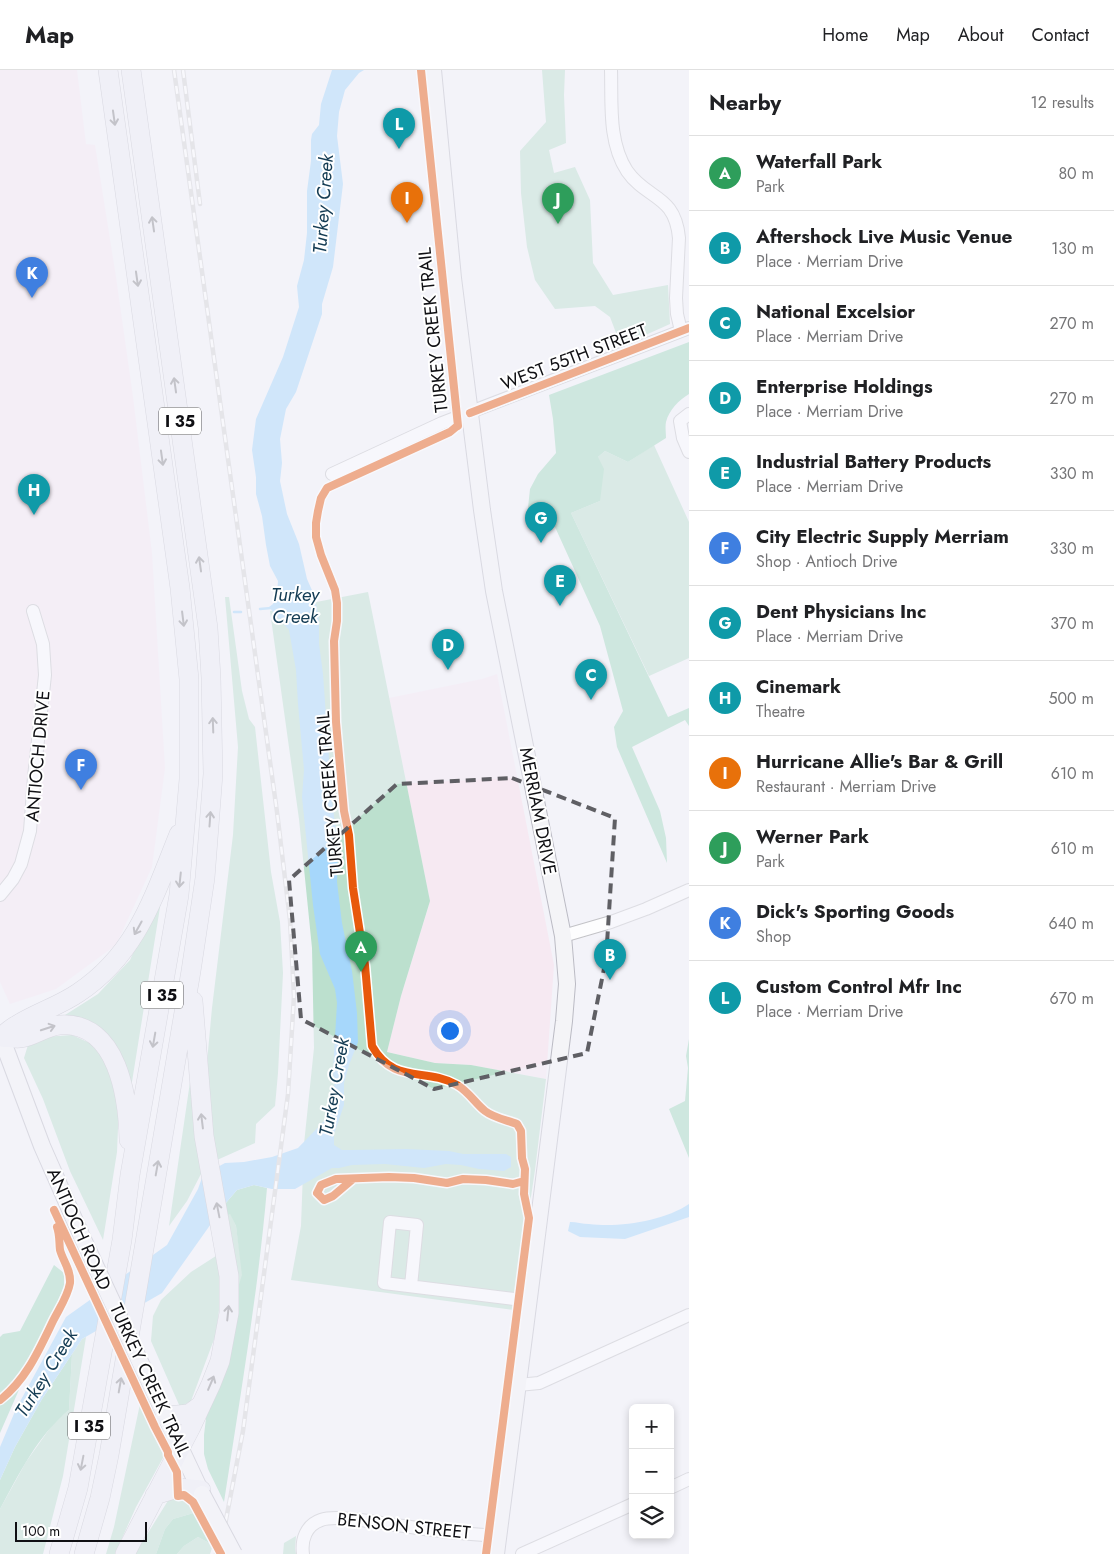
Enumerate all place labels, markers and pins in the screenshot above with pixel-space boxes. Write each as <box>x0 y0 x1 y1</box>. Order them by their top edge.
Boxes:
pin: L <box>383 108 415 149</box>
pin: I <box>391 182 423 223</box>
pin: J <box>542 183 574 224</box>
pin: K <box>16 257 48 298</box>
pin: H <box>18 474 50 515</box>
pin: G <box>525 502 557 543</box>
pin: E <box>544 565 576 606</box>
pin: D <box>432 629 464 670</box>
pin: C <box>575 659 607 700</box>
pin: F <box>65 749 97 790</box>
pin: A <box>345 931 377 972</box>
pin: B <box>594 939 626 980</box>

